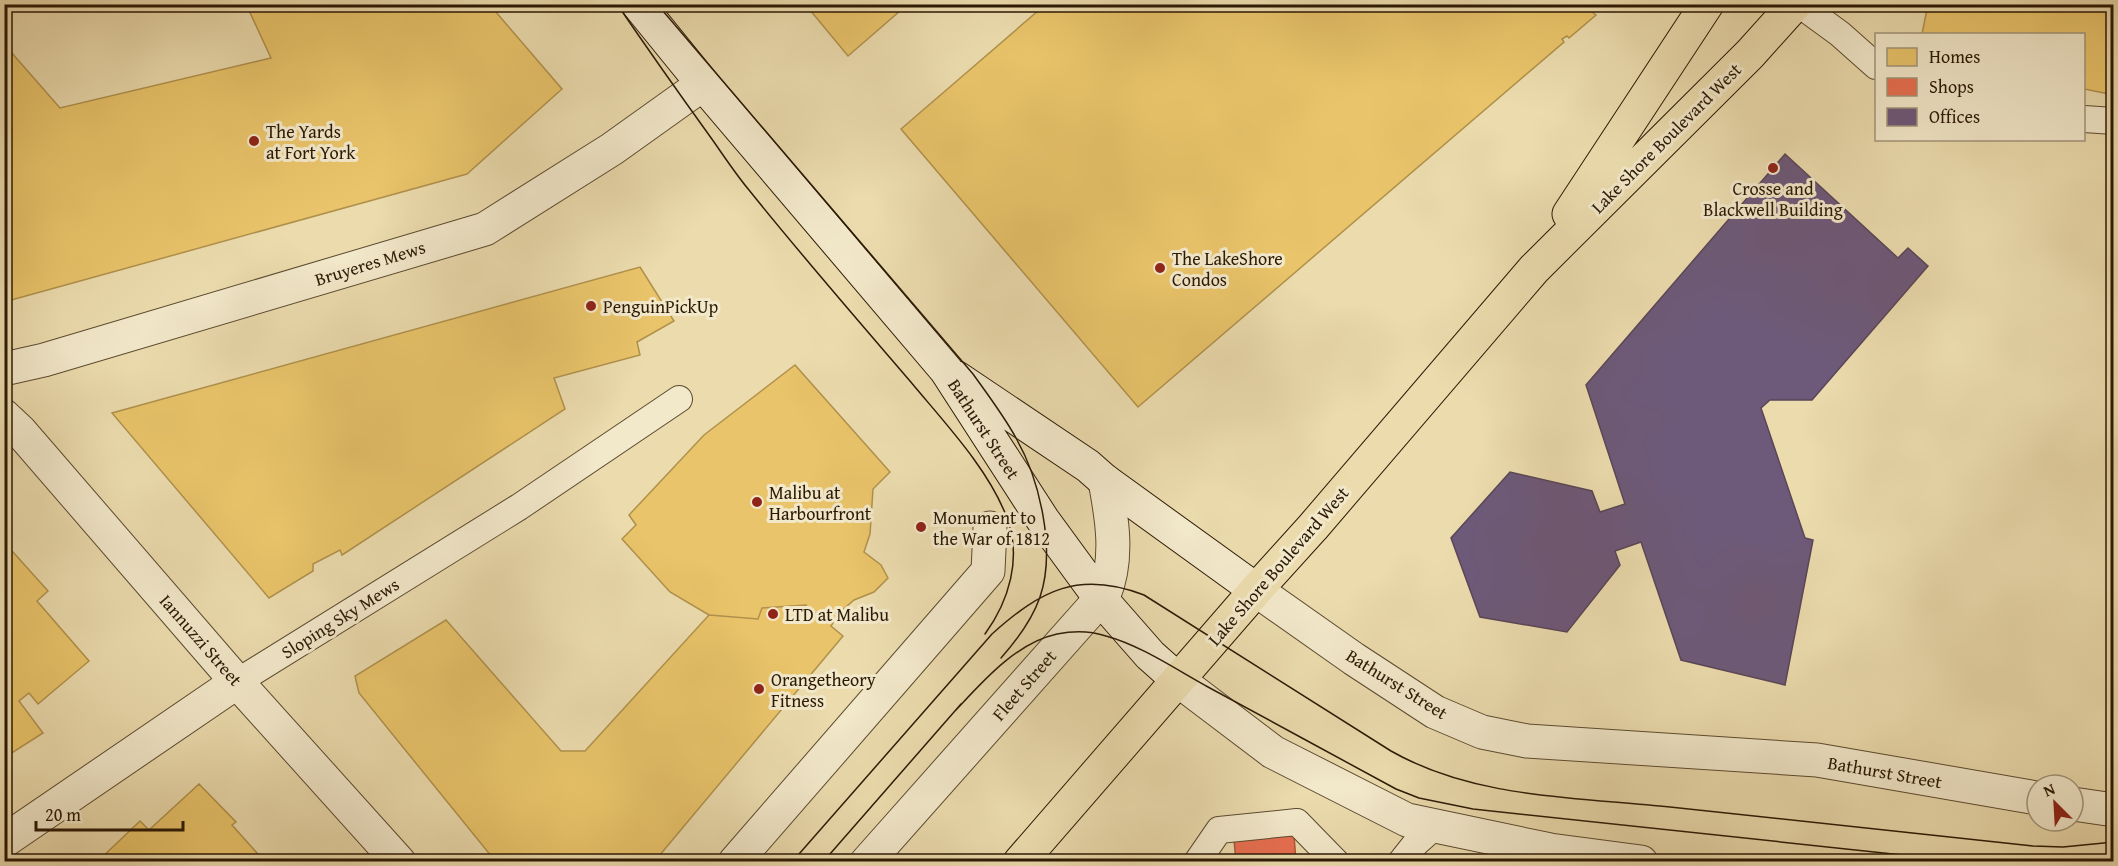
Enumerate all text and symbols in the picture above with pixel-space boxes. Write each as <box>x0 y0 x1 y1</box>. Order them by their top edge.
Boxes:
legend <box>1875 33 2085 141</box>
text: Homes <box>1929 43 1980 70</box>
street label: Lake Shore Boulevard West <box>1585 56 1748 219</box>
text: Shops <box>1929 73 1974 100</box>
text: Offices <box>1929 103 1980 130</box>
place label: The Yards at Fort York <box>266 118 356 166</box>
marker: The Yards at Fort York <box>247 134 261 148</box>
marker: Crosse and Blackwell Building <box>1766 161 1780 175</box>
place label: Crosse and Blackwell Building <box>1703 175 1843 223</box>
street label: Bruyeres Mews <box>311 233 429 293</box>
place label: The LakeShore Condos <box>1172 245 1283 293</box>
marker: The LakeShore Condos <box>1153 261 1167 275</box>
place label: PenguinPickUp <box>603 293 719 320</box>
marker: PenguinPickUp <box>584 299 598 313</box>
street label: Bathurst Street <box>941 373 1027 485</box>
place label: Malibu at Harbourfront <box>769 479 872 527</box>
street label: Lake Shore Boulevard West <box>1201 480 1355 652</box>
marker: Malibu at Harbourfront <box>750 495 764 509</box>
place label: Monument to the War of 1812 <box>933 504 1050 552</box>
marker: Monument to the War of 1812 <box>914 520 928 534</box>
street label: Sloping Sky Mews <box>276 571 404 665</box>
street label: Iannuzzi Street <box>153 588 249 692</box>
place label: LTD at Malibu <box>785 601 889 628</box>
marker: LTD at Malibu <box>766 607 780 621</box>
street label: Bathurst Street <box>1341 642 1454 726</box>
street label: Fleet Street <box>985 643 1063 727</box>
place label: Orangetheory Fitness <box>771 666 876 714</box>
marker: Orangetheory Fitness <box>752 682 766 696</box>
street label: Bathurst Street <box>1826 749 1945 795</box>
north arrow <box>2025 773 2085 833</box>
text: N <box>2039 776 2059 802</box>
scale bar <box>36 794 183 832</box>
text: 20 m <box>45 801 81 828</box>

